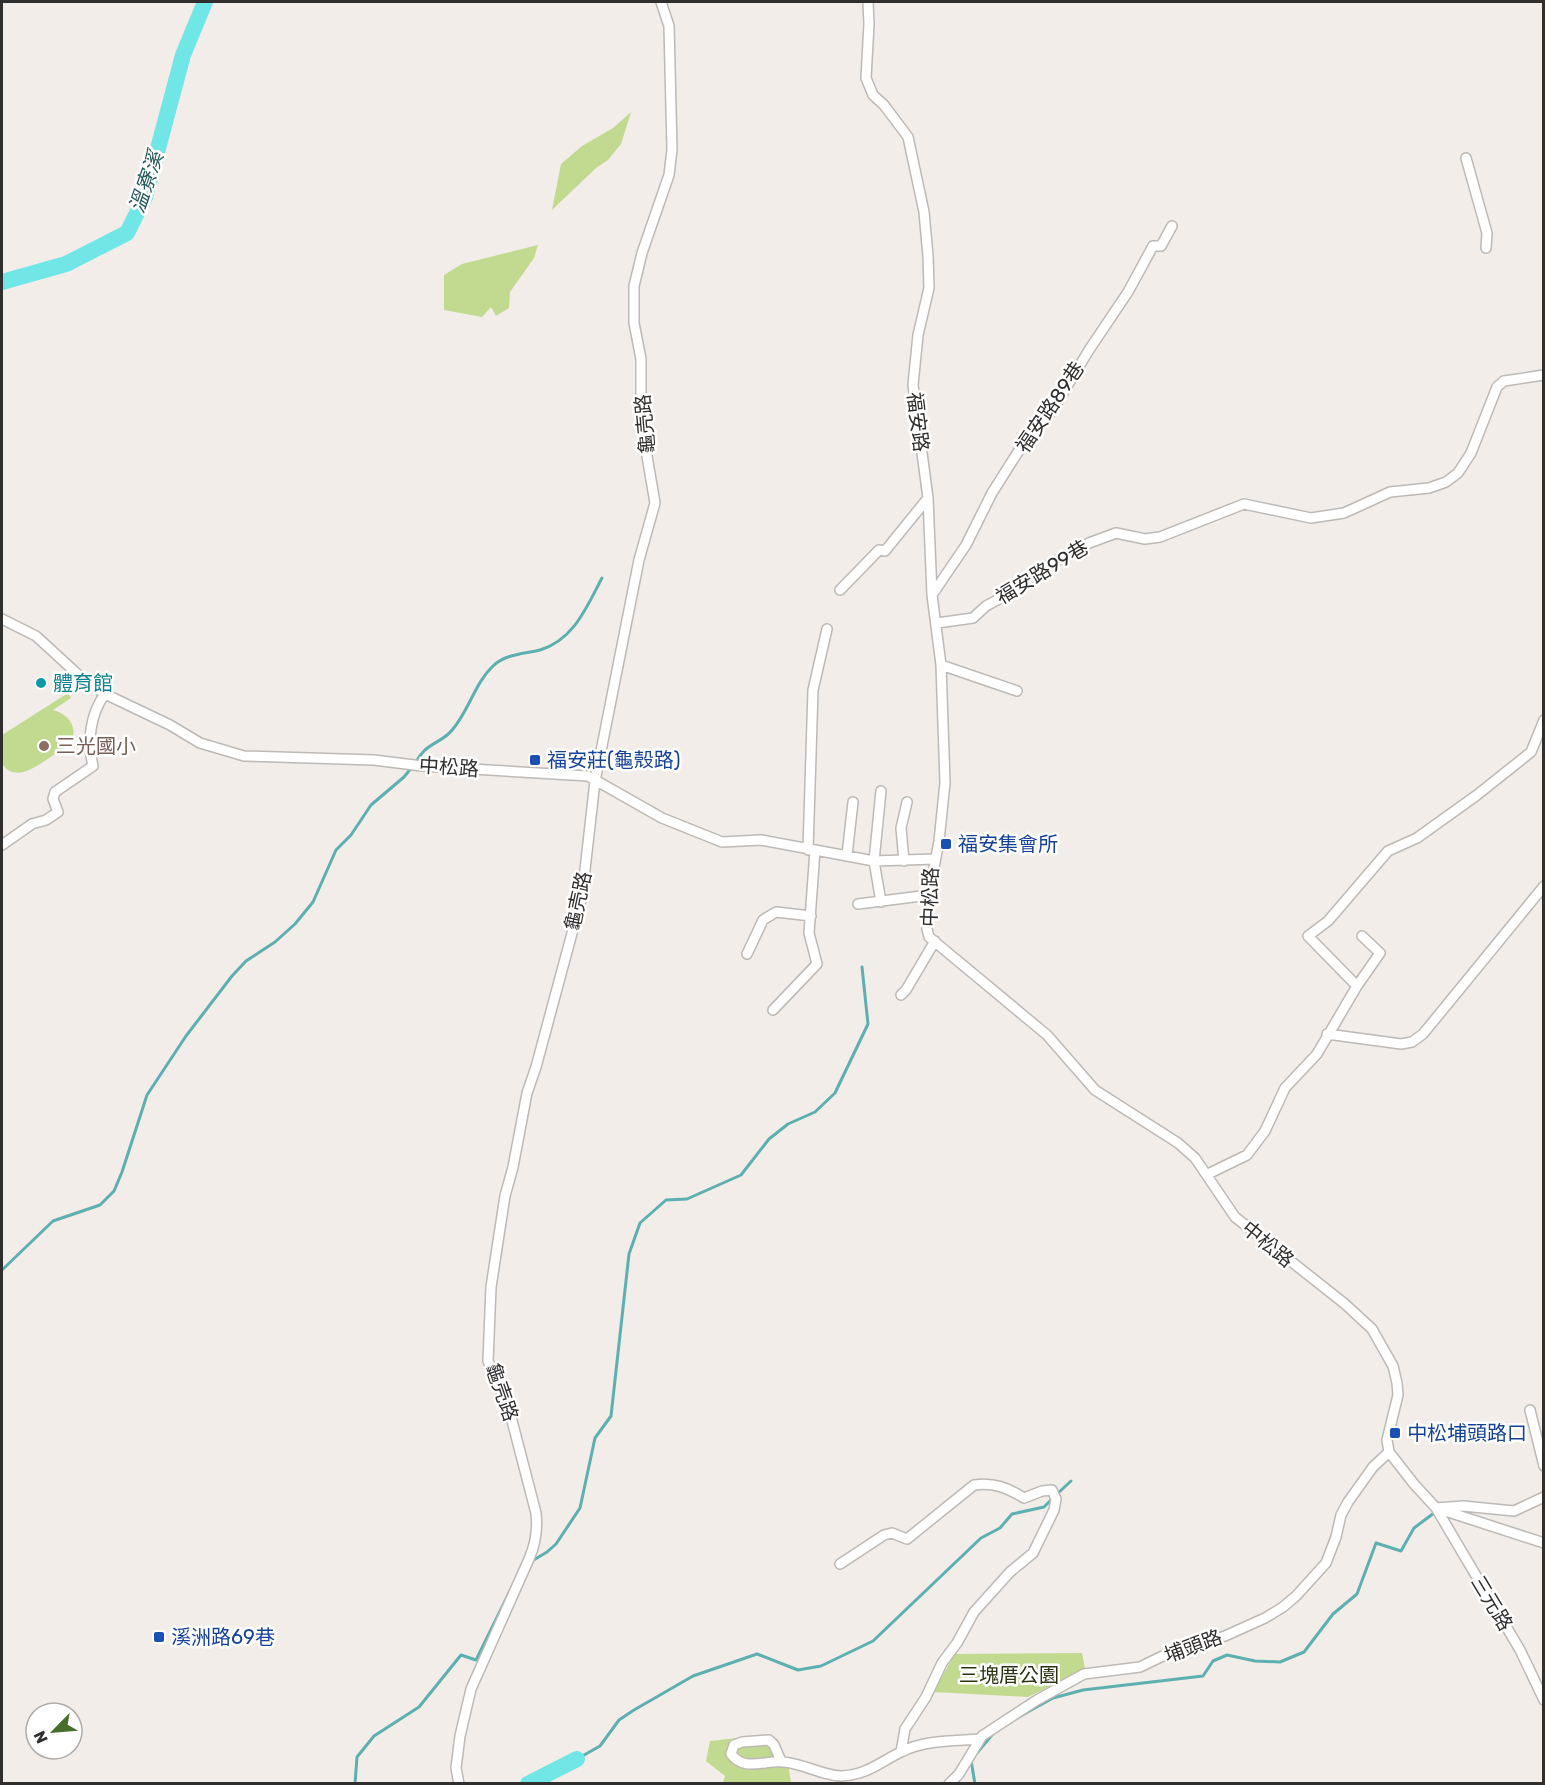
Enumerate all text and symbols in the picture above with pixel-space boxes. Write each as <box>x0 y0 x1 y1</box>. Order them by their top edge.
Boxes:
water label: 溫寮溪 <box>124 145 169 216</box>
street label: 福安路89巷 <box>1011 357 1089 457</box>
street label: 福安路 <box>902 391 934 453</box>
street label: 龜壳路 <box>630 393 660 455</box>
street label: 福安路99巷 <box>991 535 1093 609</box>
place label: 體育館 <box>53 671 113 695</box>
marker: 體育館 <box>34 676 48 690</box>
place label: 三光國小 <box>56 734 136 758</box>
marker: 三光國小 <box>37 739 51 753</box>
place label: 福安莊(龜殼路) <box>547 748 681 772</box>
street label: 中松路 <box>418 753 480 781</box>
marker: 福安莊(龜殼路) <box>528 753 542 767</box>
place label: 福安集會所 <box>958 832 1058 856</box>
marker: 福安集會所 <box>939 837 953 851</box>
street label: 中松路 <box>917 867 943 927</box>
street label: 龜壳路 <box>560 869 596 933</box>
street label: 中松路 <box>1237 1216 1299 1272</box>
street label: 龜壳路 <box>481 1360 523 1424</box>
place label: 中松埔頭路口 <box>1407 1421 1527 1445</box>
marker: 中松埔頭路口 <box>1388 1426 1402 1440</box>
street label: 三元路 <box>1466 1571 1518 1635</box>
street label: 埔頭路 <box>1161 1624 1225 1668</box>
place label: 溪洲路69巷 <box>171 1625 275 1649</box>
marker: 溪洲路69巷 <box>152 1630 166 1644</box>
park label: 三塊厝公園 <box>959 1663 1059 1687</box>
north arrow <box>24 1701 84 1761</box>
text: N <box>30 1728 52 1746</box>

